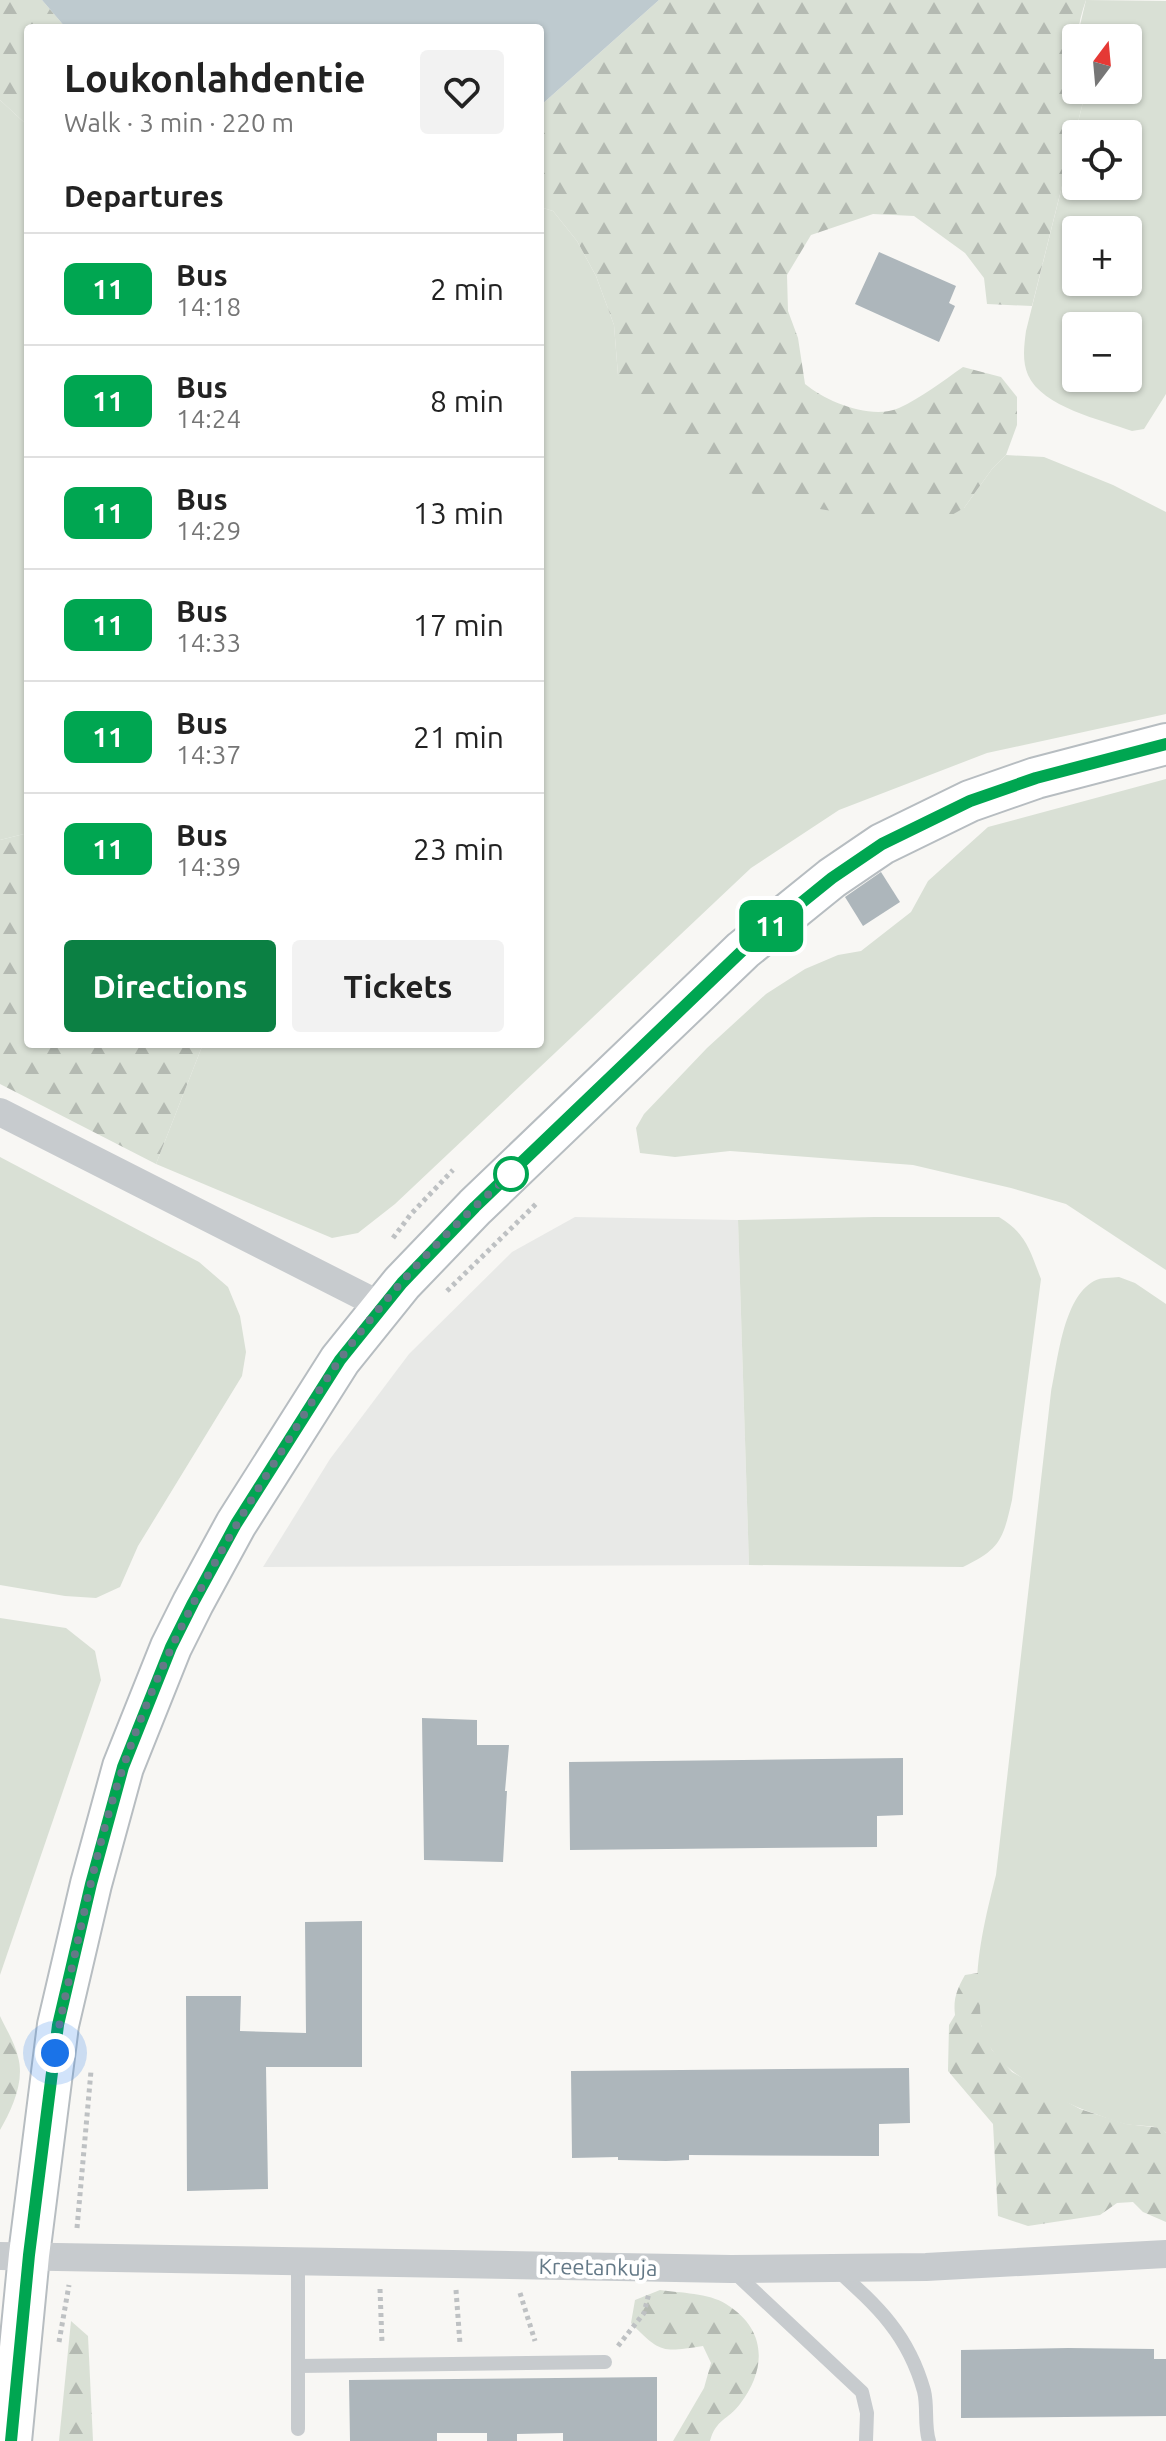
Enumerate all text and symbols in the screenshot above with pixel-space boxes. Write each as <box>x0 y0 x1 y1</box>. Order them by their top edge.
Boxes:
north arrow <box>1062 24 1142 104</box>
map controls <box>1062 24 1142 392</box>
button: heart <box>420 50 504 134</box>
text: Loukonlahdentie <box>64 57 366 99</box>
text: Walk · 3 min · 220 m <box>64 108 294 137</box>
button: locate <box>1062 120 1142 200</box>
text: Departures <box>64 179 224 213</box>
button: + <box>1062 216 1142 296</box>
text: Bus <box>176 258 228 292</box>
text: 2 min <box>430 272 504 306</box>
text: 11 <box>92 273 124 304</box>
text: 14:18 <box>176 292 241 321</box>
button: − <box>1062 312 1142 392</box>
text: Bus <box>176 370 228 404</box>
text: 8 min <box>430 384 504 418</box>
text: 11 <box>92 385 124 416</box>
text: 14:24 <box>176 404 241 433</box>
text: Bus <box>176 482 228 516</box>
text: 13 min <box>413 496 504 530</box>
text: 11 <box>92 497 124 528</box>
text: 14:29 <box>176 516 241 545</box>
text: Bus <box>176 594 228 628</box>
text: 17 min <box>413 608 504 642</box>
text: 11 <box>92 609 124 640</box>
text: 14:33 <box>176 628 241 657</box>
text: Bus <box>176 706 228 740</box>
text: 21 min <box>413 720 504 754</box>
text: 11 <box>92 721 124 752</box>
text: 14:37 <box>176 740 241 769</box>
text: Bus <box>176 818 228 852</box>
text: 23 min <box>413 832 504 866</box>
text: 11 <box>92 833 124 864</box>
text: 14:39 <box>176 852 241 881</box>
line badge: 11 <box>735 900 807 952</box>
text: 11 <box>755 910 787 941</box>
button: Directions <box>64 940 276 1032</box>
button: Tickets <box>292 940 504 1032</box>
unlabelled marker <box>494 1157 528 1191</box>
your location <box>35 2033 75 2073</box>
street label: Kreetankuja <box>538 2253 658 2280</box>

